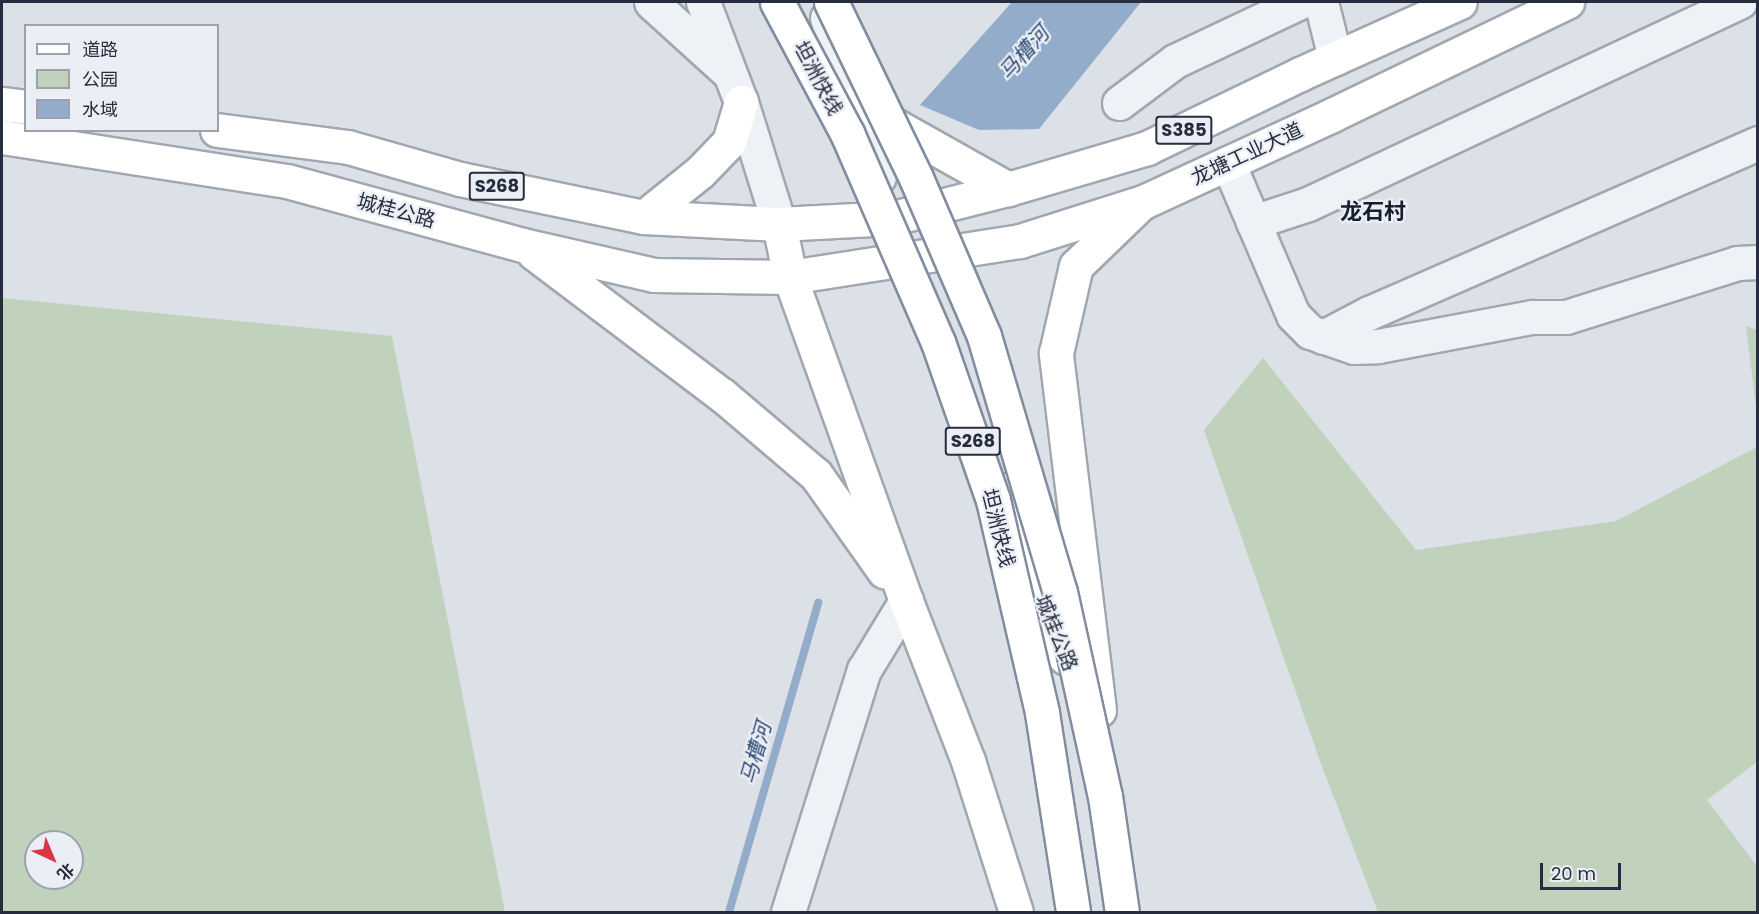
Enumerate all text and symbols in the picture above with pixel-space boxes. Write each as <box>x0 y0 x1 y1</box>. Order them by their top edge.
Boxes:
water label: 马槽河 <box>994 21 1054 85</box>
legend <box>24 24 219 132</box>
text: 道路 <box>82 37 118 62</box>
street label: 坦洲快线 <box>789 37 847 119</box>
text: 公园 <box>82 67 118 92</box>
text: 水域 <box>82 97 118 122</box>
road number: S385 <box>1154 115 1214 145</box>
street label: 龙塘工业大道 <box>1188 118 1306 190</box>
road number: S268 <box>468 171 526 201</box>
street label: 城桂公路 <box>354 189 438 233</box>
district label: 龙石村 <box>1340 199 1406 225</box>
road number: S268 <box>944 426 1002 456</box>
street label: 坦洲快线 <box>977 486 1019 570</box>
street label: 城桂公路 <box>1030 591 1082 675</box>
water label: 马槽河 <box>735 719 777 787</box>
north arrow <box>24 830 84 890</box>
scale bar <box>1543 851 1624 889</box>
text: 北 <box>52 858 79 886</box>
text: 20 m <box>1551 861 1596 886</box>

